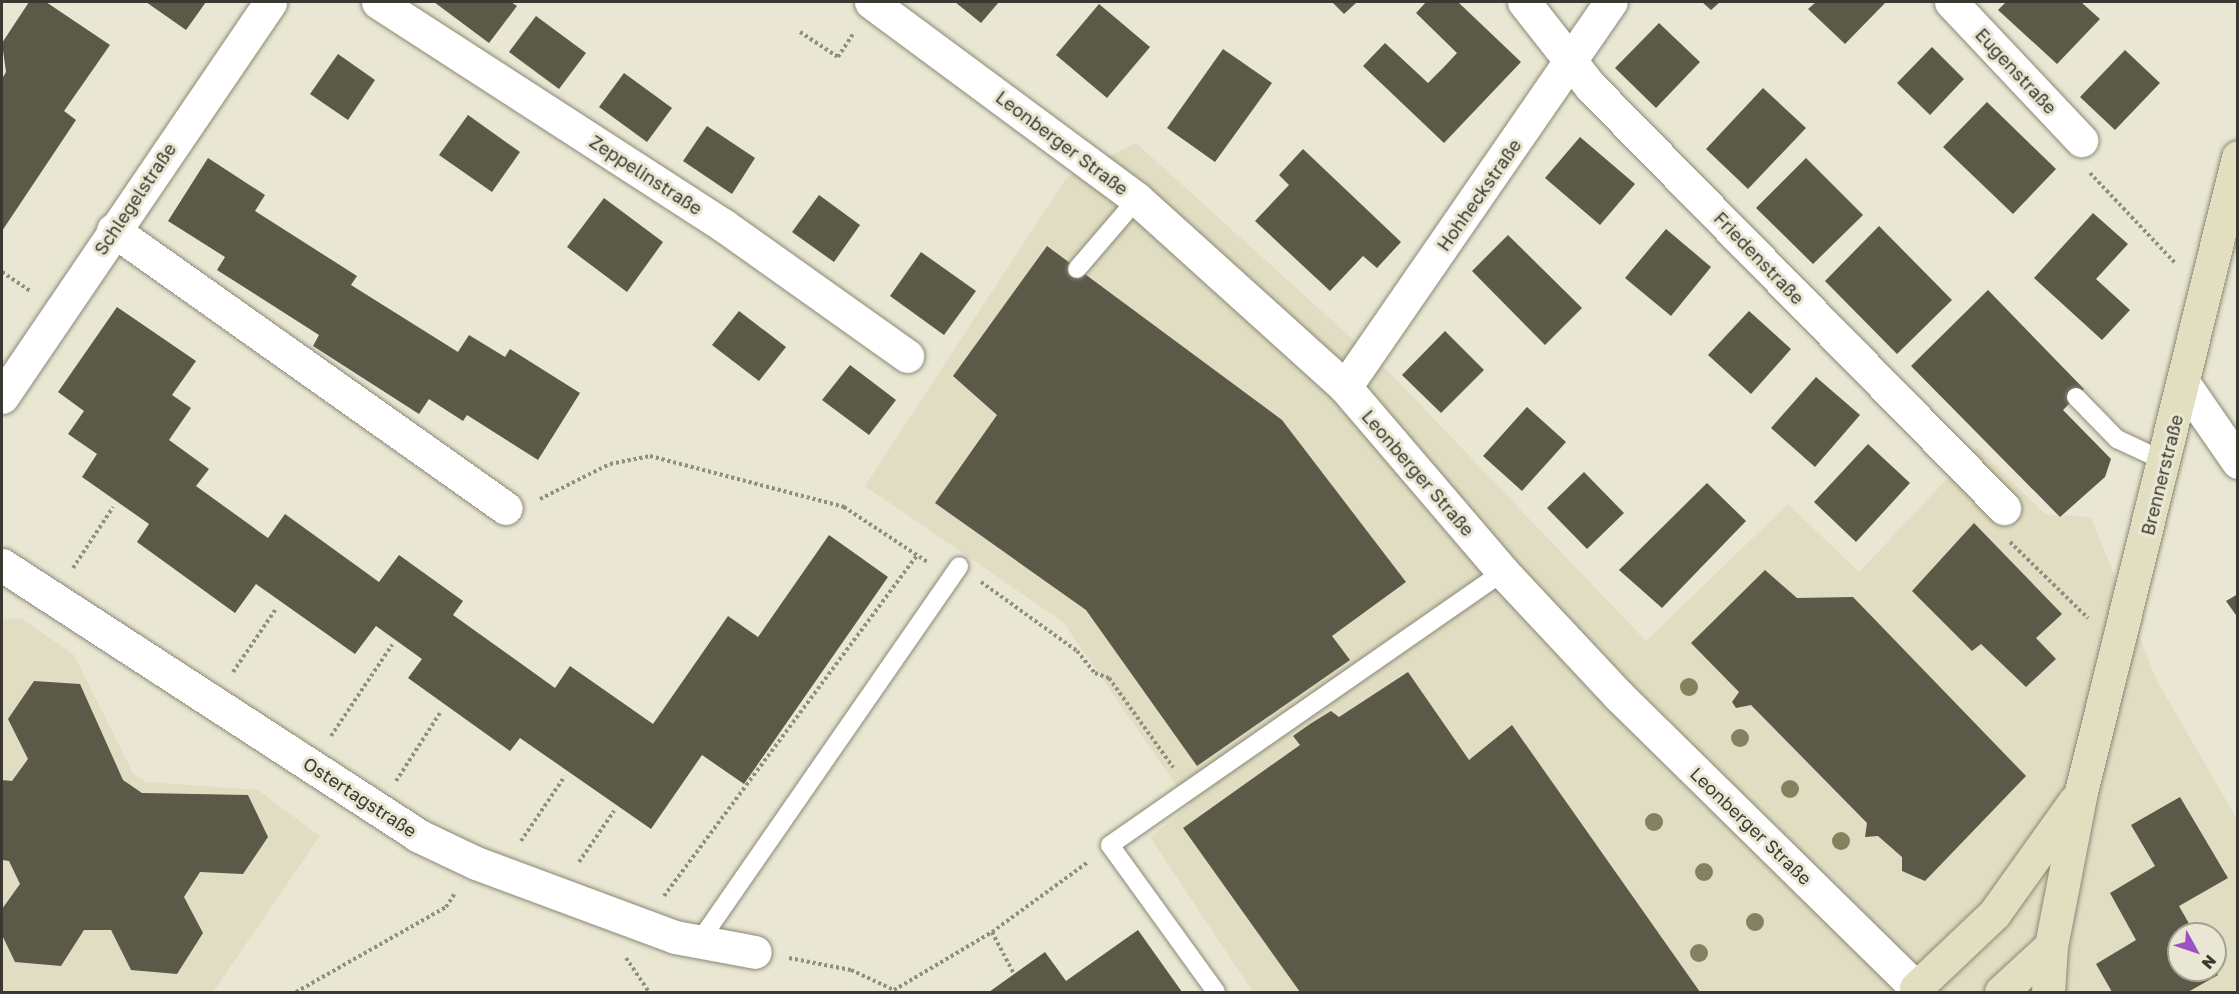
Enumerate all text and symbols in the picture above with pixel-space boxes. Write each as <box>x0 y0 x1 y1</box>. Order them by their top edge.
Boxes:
street label: Eugenstraße <box>1971 24 2061 118</box>
street label: Leonberger Straße <box>992 86 1132 200</box>
street label: Zeppelinstraße <box>586 131 706 219</box>
street label: Hohheckstraße <box>1432 135 1526 255</box>
street label: Schlegelstraße <box>90 139 180 259</box>
street label: Friedenstraße <box>1709 207 1809 309</box>
street label: Leonberger Straße <box>1357 406 1479 540</box>
street label: Brennerstraße <box>2137 412 2187 538</box>
street label: Ostertagstraße <box>299 752 421 842</box>
street label: Leonberger Straße <box>1686 763 1816 889</box>
north arrow <box>2167 922 2227 982</box>
text: N <box>2198 951 2221 973</box>

